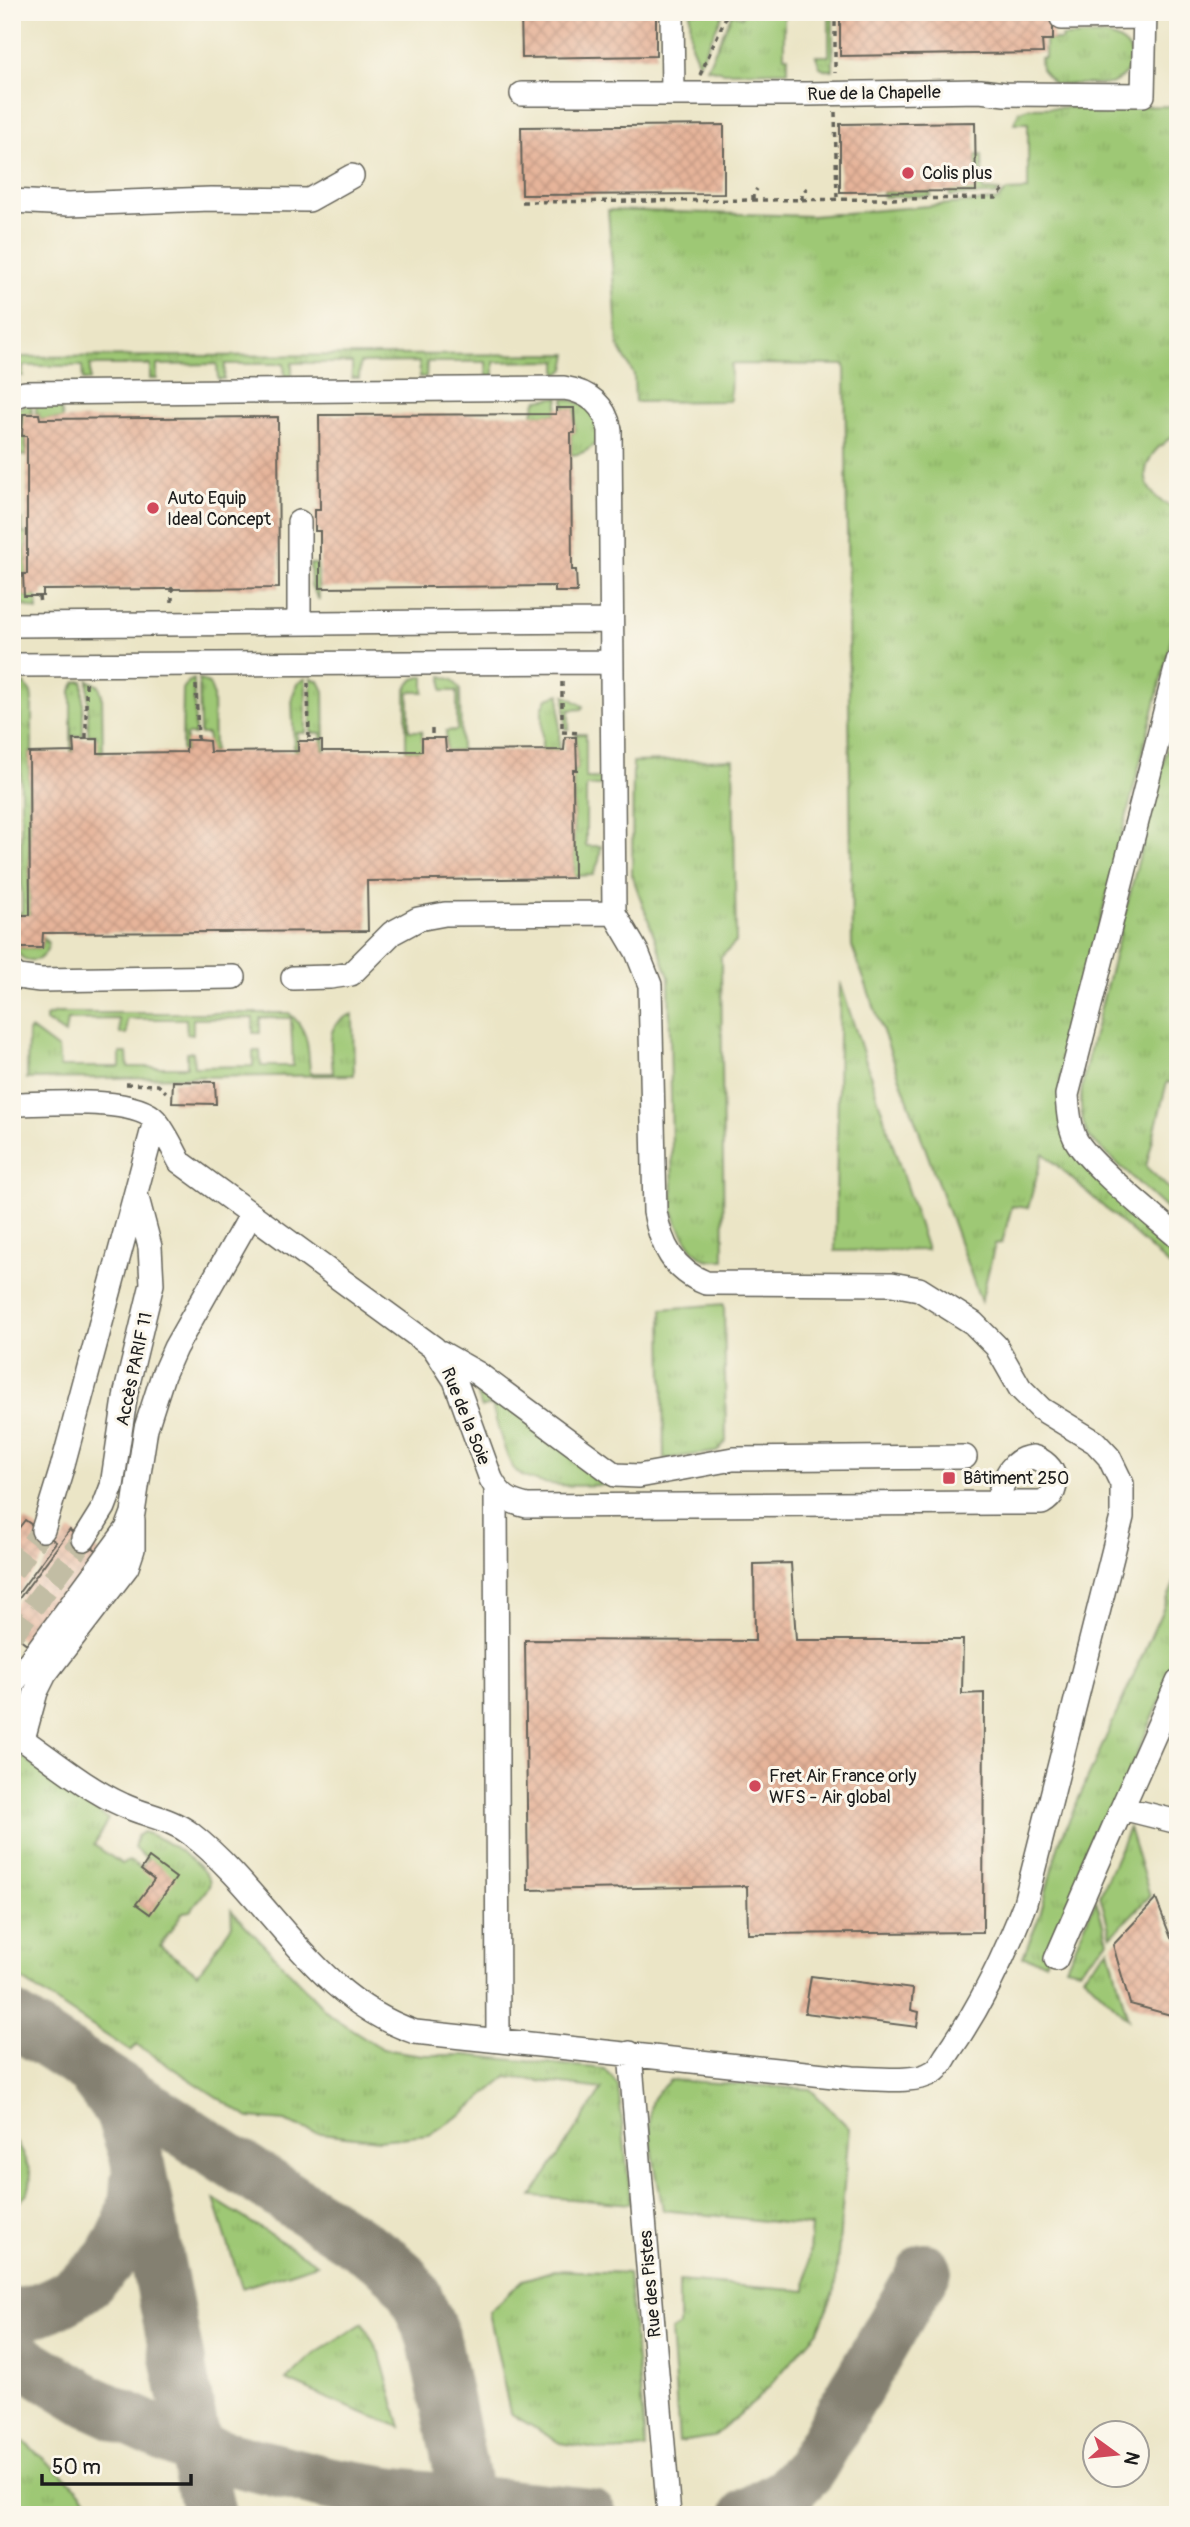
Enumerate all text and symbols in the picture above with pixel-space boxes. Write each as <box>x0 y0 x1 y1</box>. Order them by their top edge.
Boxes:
street label: Rue de la Chapelle <box>807 81 941 106</box>
place label: Colis plus <box>922 162 992 185</box>
marker: Colis plus <box>900 165 916 181</box>
place label: Auto Equip Ideal Concept <box>167 487 272 531</box>
marker: Auto Equip Ideal Concept <box>145 500 161 516</box>
street label: Accès PARIF 11 <box>111 1310 158 1428</box>
street label: Rue de la Soie <box>436 1364 496 1468</box>
place label: Bâtiment 250 <box>963 1467 1069 1490</box>
marker: Bâtiment 250 <box>941 1470 957 1486</box>
place label: Fret Air France orly WFS - Air global <box>769 1765 917 1809</box>
marker: Fret Air France orly WFS - Air global <box>747 1778 763 1794</box>
street label: Rue des Pistes <box>634 2229 667 2338</box>
north arrow <box>1082 2418 1152 2488</box>
scale bar <box>42 2443 191 2487</box>
text: N <box>1118 2449 1145 2468</box>
text: 50 m <box>52 2454 101 2481</box>

